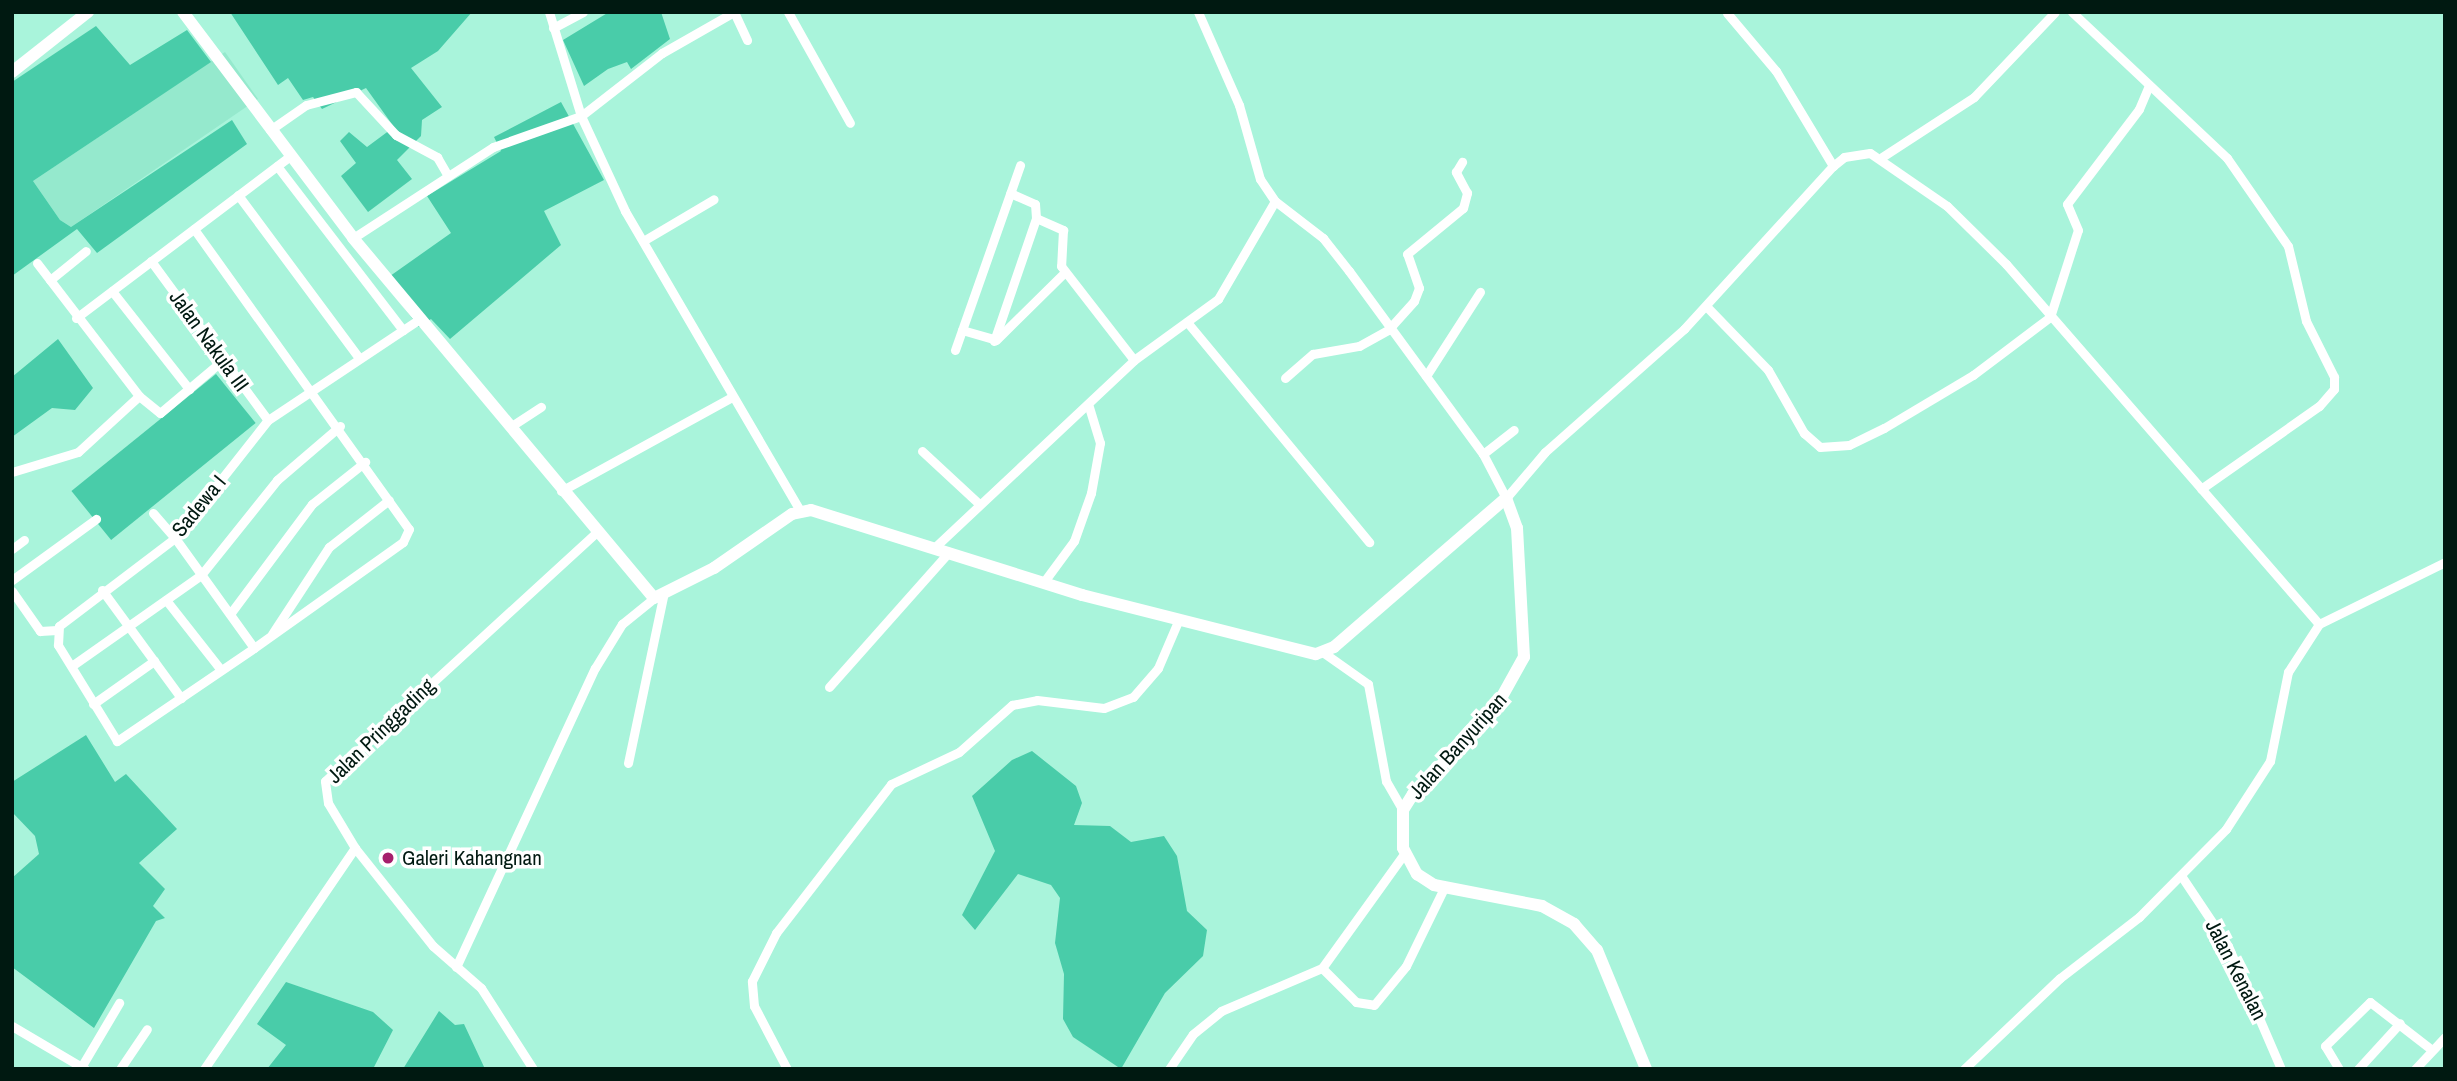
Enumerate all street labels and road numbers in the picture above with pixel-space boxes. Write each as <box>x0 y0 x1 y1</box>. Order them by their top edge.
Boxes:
street label: Jalan Nakula III <box>164 286 254 396</box>
street label: Sadewa I <box>167 470 231 542</box>
street label: Jalan Pringgading <box>322 673 440 789</box>
street label: Jalan Banyuripan <box>1404 688 1512 804</box>
street label: Jalan Kenalan <box>2200 916 2272 1024</box>

